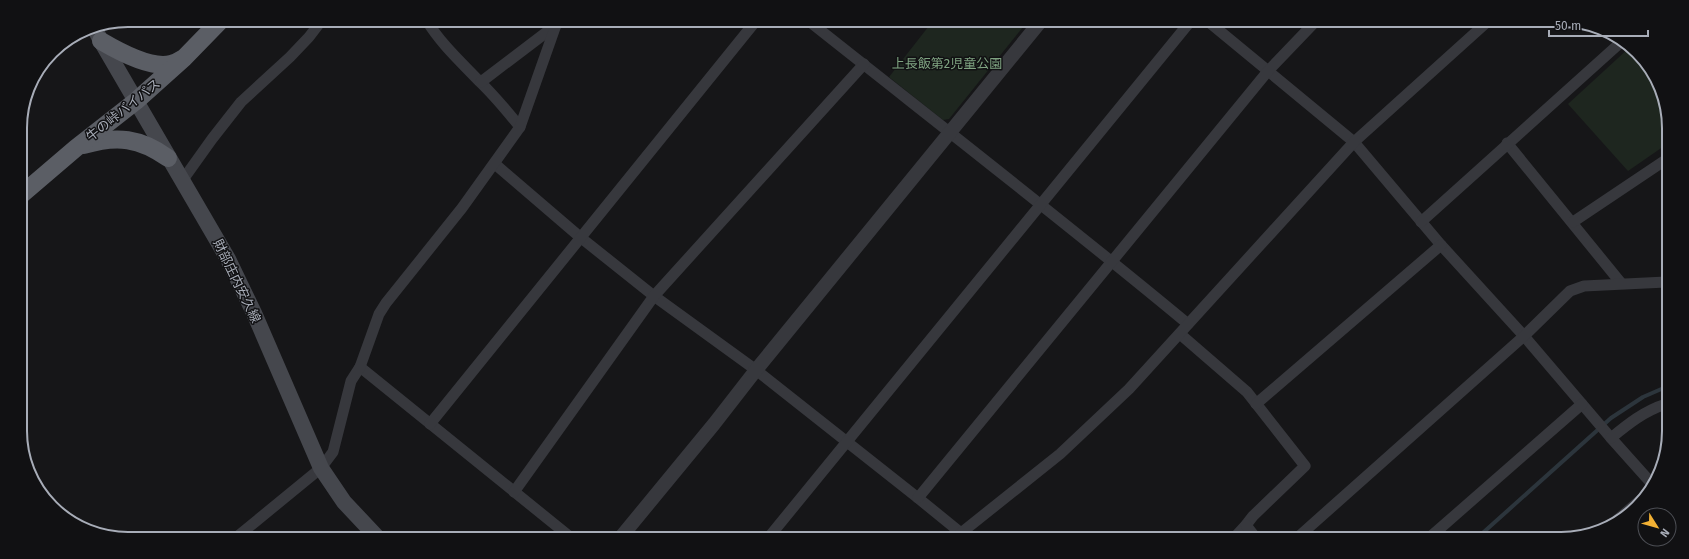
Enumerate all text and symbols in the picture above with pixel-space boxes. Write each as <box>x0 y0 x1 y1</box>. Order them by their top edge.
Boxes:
scale bar <box>1549 12 1648 38</box>
text: 50 m <box>1555 19 1581 33</box>
park label: 上長飯第2児童公園 <box>892 56 1002 71</box>
street label: 牛の峠バイパス <box>83 76 163 144</box>
street label: 財部庄内安久線 <box>210 237 264 325</box>
north arrow <box>1637 507 1677 547</box>
text: N <box>1657 526 1672 540</box>

